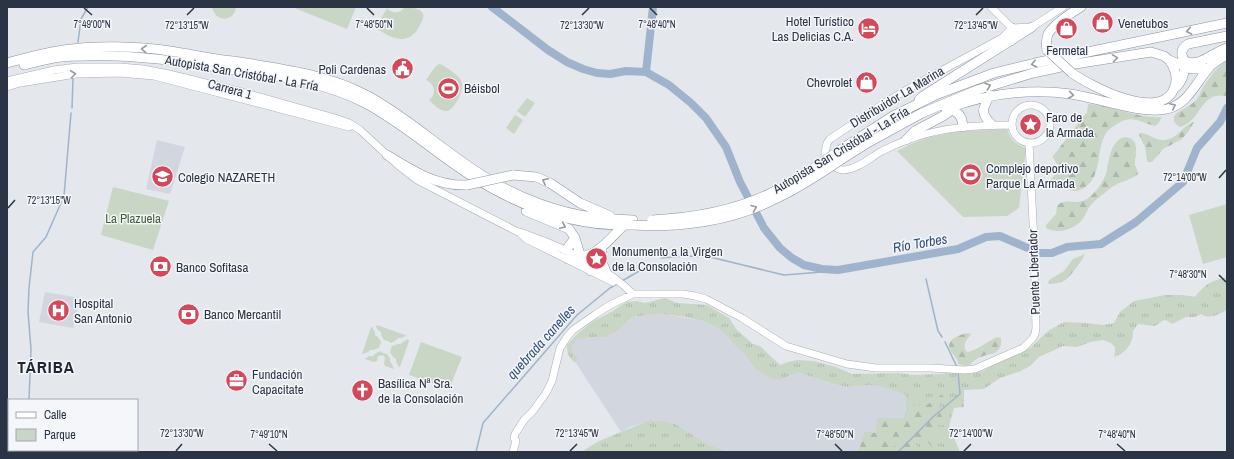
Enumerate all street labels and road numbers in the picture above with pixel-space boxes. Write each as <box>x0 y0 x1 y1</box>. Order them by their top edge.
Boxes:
street label: Autopista San Cristóbal - La Fría <box>163 51 320 95</box>
street label: Distribuidor La Marina <box>847 62 947 132</box>
street label: Carrera 1 <box>206 75 254 103</box>
street label: Autopista San Cristóbal - La Fría <box>769 103 912 198</box>
street label: Puente Libertador <box>1024 229 1044 315</box>

